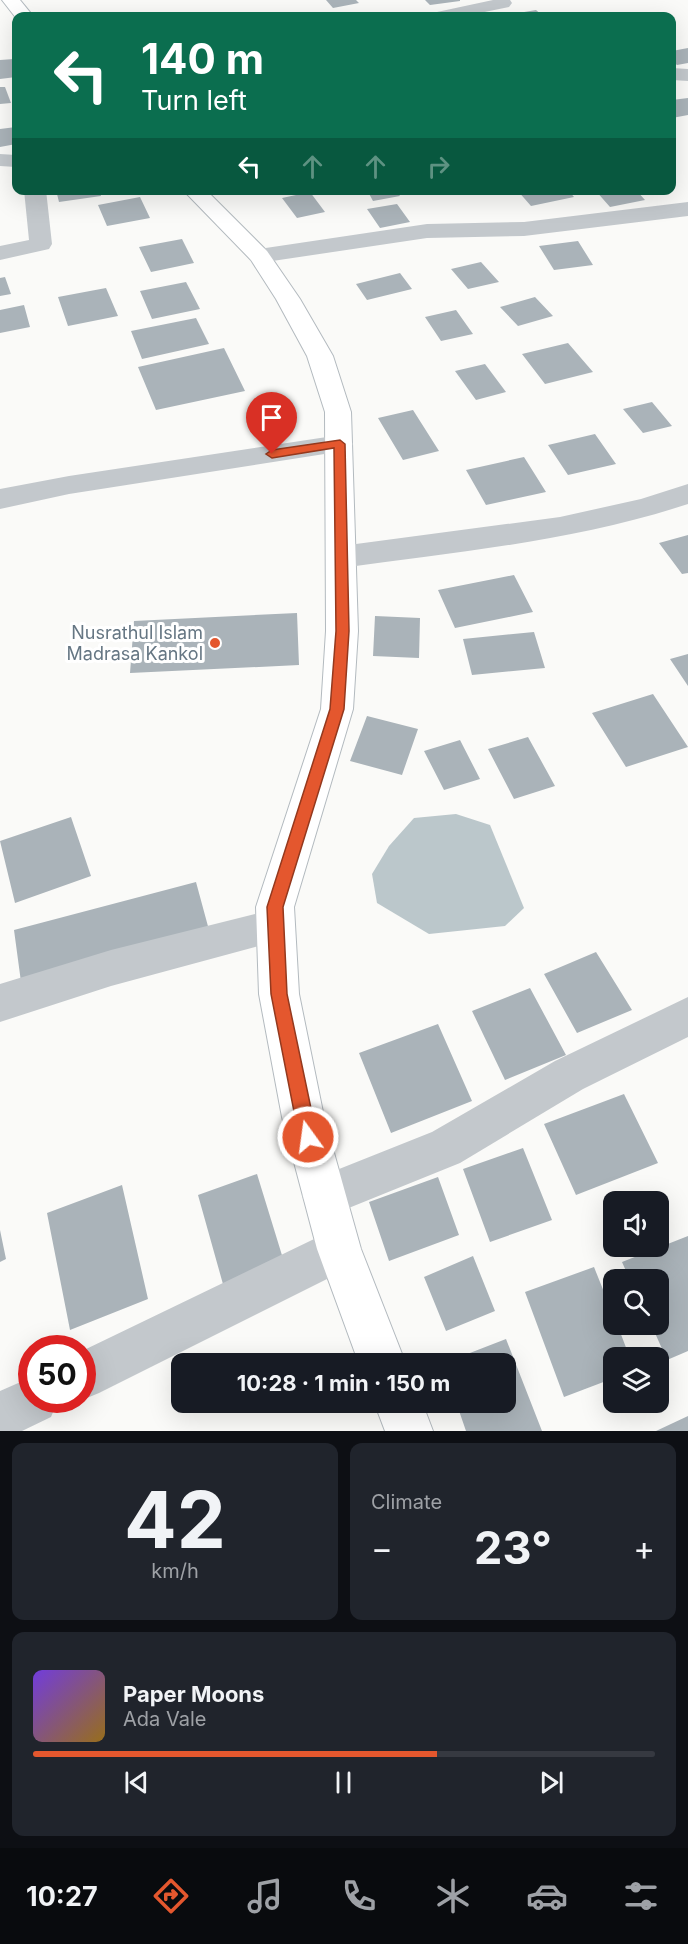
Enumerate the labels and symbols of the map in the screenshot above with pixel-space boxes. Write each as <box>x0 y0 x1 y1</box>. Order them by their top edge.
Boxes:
pin <box>246 392 297 454</box>
place label: Nusrathul Islam Madrasa Kankol <box>67 622 203 664</box>
marker: Nusrathul Islam Madrasa Kankol <box>208 636 222 650</box>
position arrow <box>276 1105 340 1169</box>
speed limit sign: 50 <box>18 1335 96 1413</box>

